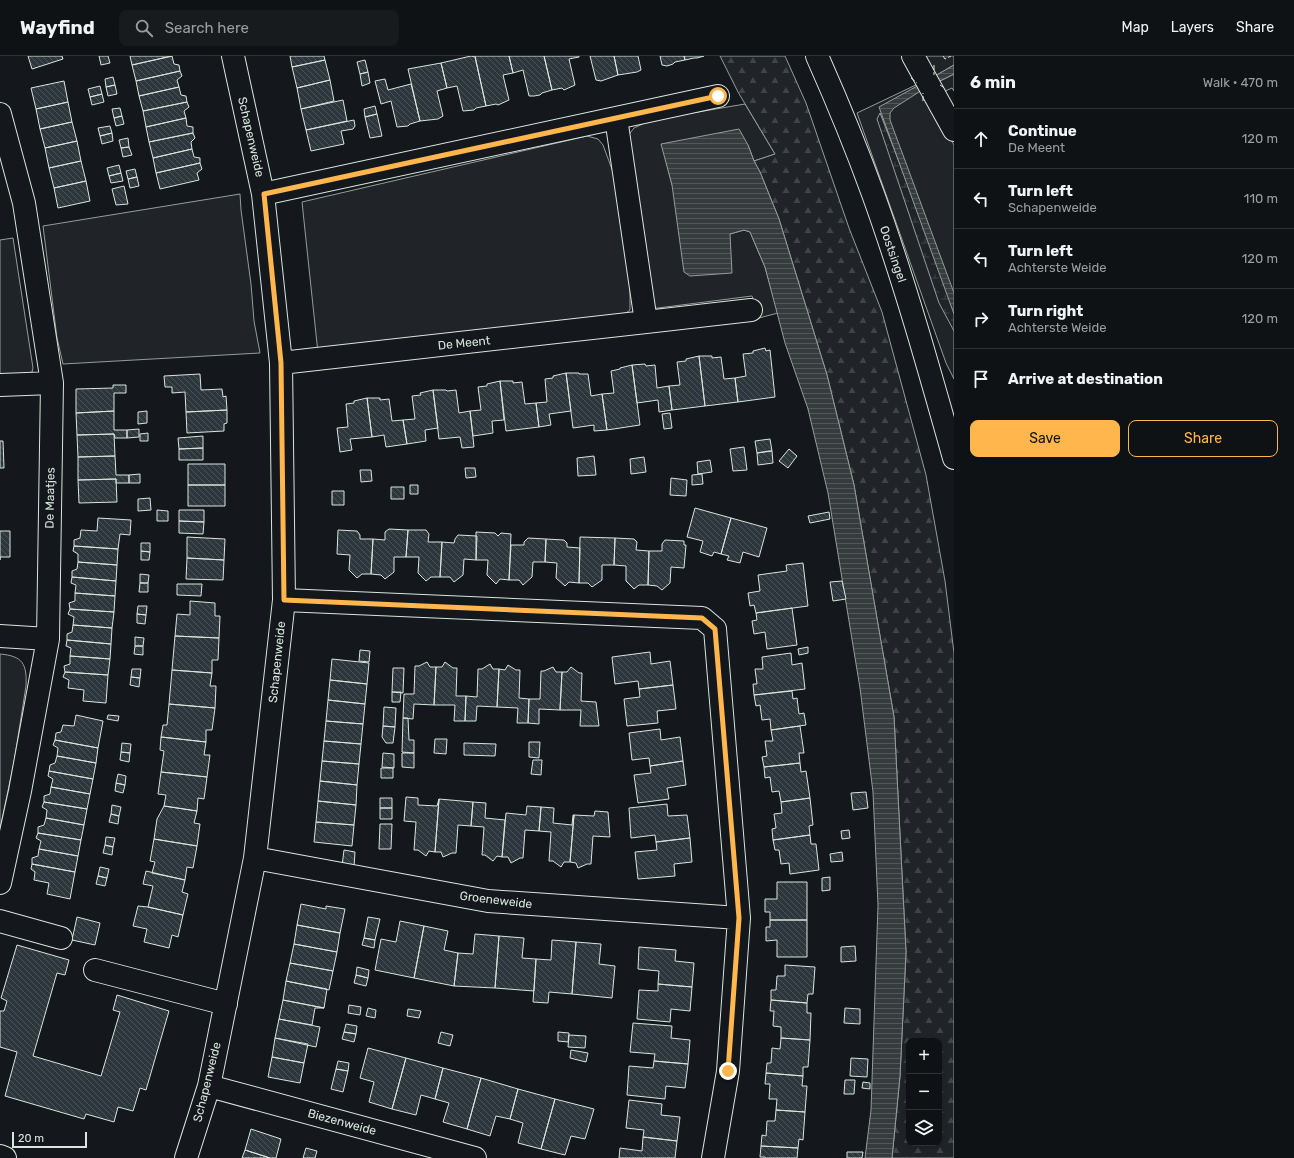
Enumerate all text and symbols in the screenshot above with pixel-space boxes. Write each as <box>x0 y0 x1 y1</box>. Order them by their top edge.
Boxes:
search box <box>119 10 399 46</box>
text: Wayfind <box>20 16 95 39</box>
icon: search <box>133 17 155 39</box>
text: Search here <box>165 19 249 37</box>
text: Map <box>1122 19 1149 36</box>
text: Layers <box>1171 19 1214 36</box>
text: Share <box>1236 19 1274 36</box>
text: 6 min <box>970 72 1016 92</box>
text: Walk · 470 m <box>1203 75 1278 90</box>
route start <box>709 87 727 105</box>
street label: Schapenweide <box>235 95 267 179</box>
text: Continue <box>1008 122 1077 140</box>
icon: ahead <box>970 128 992 150</box>
text: 120 m <box>1242 131 1278 146</box>
text: De Meent <box>1008 140 1065 155</box>
text: Turn left <box>1008 182 1073 200</box>
icon: left <box>970 188 992 210</box>
text: 110 m <box>1244 191 1278 206</box>
text: Schapenweide <box>1008 200 1097 215</box>
street label: Oostsingel <box>877 224 909 284</box>
text: Turn left <box>1008 242 1073 260</box>
icon: left <box>970 248 992 270</box>
text: 120 m <box>1242 251 1278 266</box>
text: Achterste Weide <box>1008 260 1106 275</box>
text: Turn right <box>1008 302 1083 320</box>
icon: right <box>970 308 992 330</box>
text: 120 m <box>1242 311 1278 326</box>
text: Achterste Weide <box>1008 320 1106 335</box>
street label: De Meent <box>437 333 491 353</box>
icon: arrive <box>970 368 992 390</box>
text: Arrive at destination <box>1008 370 1163 388</box>
button: Save <box>970 420 1120 457</box>
button: Share <box>1128 420 1278 457</box>
street label: De Maatjes <box>42 467 58 529</box>
street label: Schapenweide <box>266 620 288 704</box>
street label: Groeneweide <box>459 889 533 911</box>
map controls <box>906 1038 942 1146</box>
button: + <box>906 1038 942 1074</box>
street label: Schapenweide <box>190 1040 224 1123</box>
route end <box>719 1062 737 1080</box>
button: − <box>906 1074 942 1110</box>
street label: Biezenweide <box>306 1106 378 1138</box>
button: layers <box>906 1110 942 1146</box>
scale bar <box>12 1130 87 1149</box>
text: 20 m <box>18 1132 44 1145</box>

